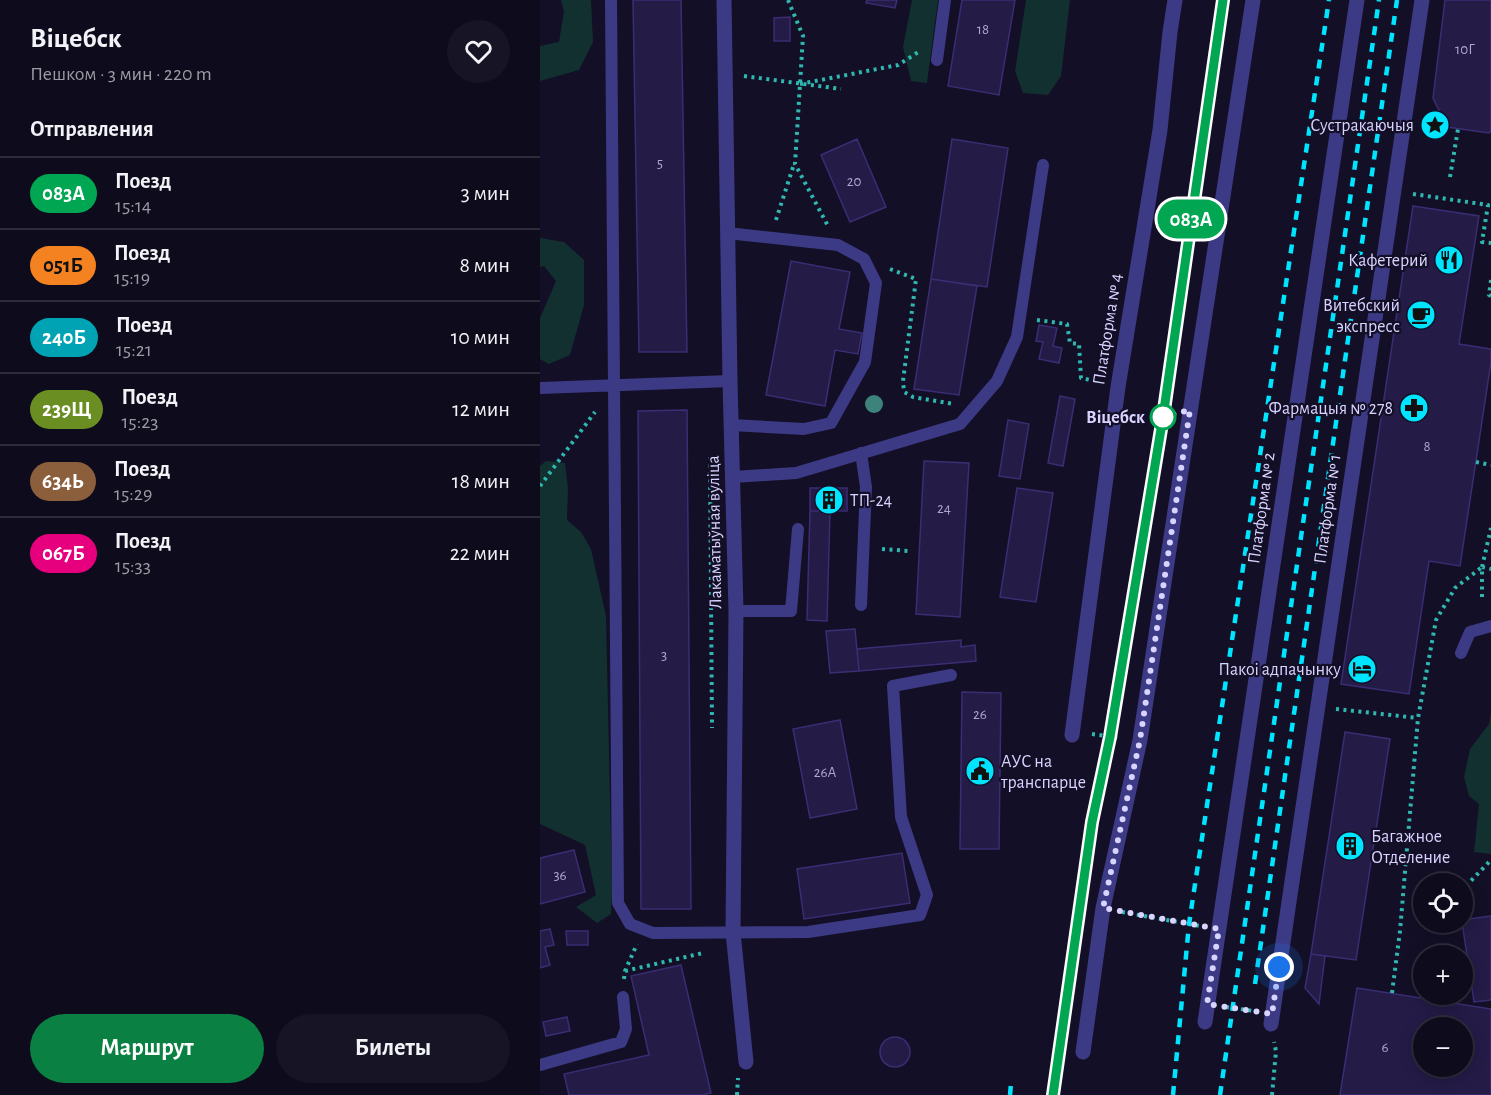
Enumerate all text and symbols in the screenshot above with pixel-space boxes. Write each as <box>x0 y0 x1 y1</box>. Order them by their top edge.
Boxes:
button: heart <box>447 20 510 83</box>
house number: 18 <box>977 22 989 37</box>
text: Віцебск <box>30 25 122 53</box>
house number: 10Г <box>1455 42 1475 57</box>
text: Пешком · 3 мин · 220 m <box>30 64 212 84</box>
place icon: Сустракаючыя <box>1419 109 1451 141</box>
place label: Сустракаючыя <box>1310 117 1414 135</box>
text: Отправления <box>30 118 154 140</box>
house number: 5 <box>657 156 663 171</box>
text: Поезд <box>115 170 172 192</box>
house number: 20 <box>847 174 861 189</box>
text: 3 мин <box>461 182 510 204</box>
text: 083А <box>42 183 85 204</box>
text: 15:14 <box>115 196 151 216</box>
line badge: 083А <box>1149 200 1233 238</box>
text: 083А <box>1169 209 1213 230</box>
text: Поезд <box>114 242 170 264</box>
restaurant icon: Кафетерий <box>1433 244 1465 276</box>
place label: Кафетерий <box>1348 252 1428 270</box>
text: 8 мин <box>459 254 510 276</box>
text: 051Б <box>43 255 83 276</box>
text: 15:19 <box>114 268 150 288</box>
street label: Платформа № 4 <box>1090 272 1126 386</box>
place label: Витебский экспресс <box>1323 296 1400 336</box>
cafe icon: Витебский экспресс <box>1405 299 1437 331</box>
text: Поезд <box>116 314 172 336</box>
text: 10 мин <box>451 326 510 348</box>
text: 240Б <box>42 327 86 348</box>
text: 15:21 <box>116 340 152 360</box>
text: Поезд <box>121 386 178 408</box>
pharmacy icon: Фармацыя № 278 <box>1398 392 1430 424</box>
text: 12 мин <box>452 398 510 420</box>
text: 239Щ <box>42 399 91 420</box>
place label: Фармацыя № 278 <box>1268 400 1393 418</box>
marker: Віцебск <box>1150 404 1176 430</box>
place label: Віцебск <box>1086 409 1145 427</box>
text: 15:23 <box>121 412 159 432</box>
house number: 8 <box>1423 439 1431 454</box>
street label: Платформа № 2 <box>1245 451 1279 565</box>
street label: Платформа № 1 <box>1311 453 1345 565</box>
street label: Лакаматыўная вуліца <box>705 455 725 609</box>
text: Поезд <box>114 458 170 480</box>
text: 18 мин <box>452 470 510 492</box>
text: 634Ь <box>42 471 84 492</box>
text: 15:29 <box>114 484 152 504</box>
building icon: ТП-24 <box>813 484 845 516</box>
place label: ТП-24 <box>850 492 893 510</box>
house number: 24 <box>937 501 951 516</box>
text: Поезд <box>115 530 171 552</box>
text: 22 мин <box>450 542 510 564</box>
text: 067Б <box>42 543 85 564</box>
text: 15:33 <box>115 556 151 576</box>
house number: 3 <box>661 648 667 663</box>
hotel icon: Пакоі адпачынку <box>1346 653 1378 685</box>
place label: Пакоі адпачынку <box>1218 661 1341 679</box>
house number: 26 <box>973 707 987 722</box>
place label: АУС на транспарце <box>1000 753 1086 792</box>
public building icon: АУС на транспарце <box>964 755 996 787</box>
house number: 26А <box>814 765 837 780</box>
place label: Багажное Отделение <box>1371 828 1450 867</box>
building icon: Багажное Отделение <box>1334 830 1366 862</box>
house number: 36 <box>553 868 567 883</box>
map controls <box>1413 873 1473 1077</box>
button: locate <box>1413 873 1473 933</box>
button: + <box>1413 945 1473 1005</box>
your location <box>1264 952 1294 982</box>
button: Маршрут <box>30 1014 264 1083</box>
button: Билеты <box>276 1014 510 1083</box>
button: − <box>1413 1017 1473 1077</box>
house number: 6 <box>1381 1040 1389 1055</box>

